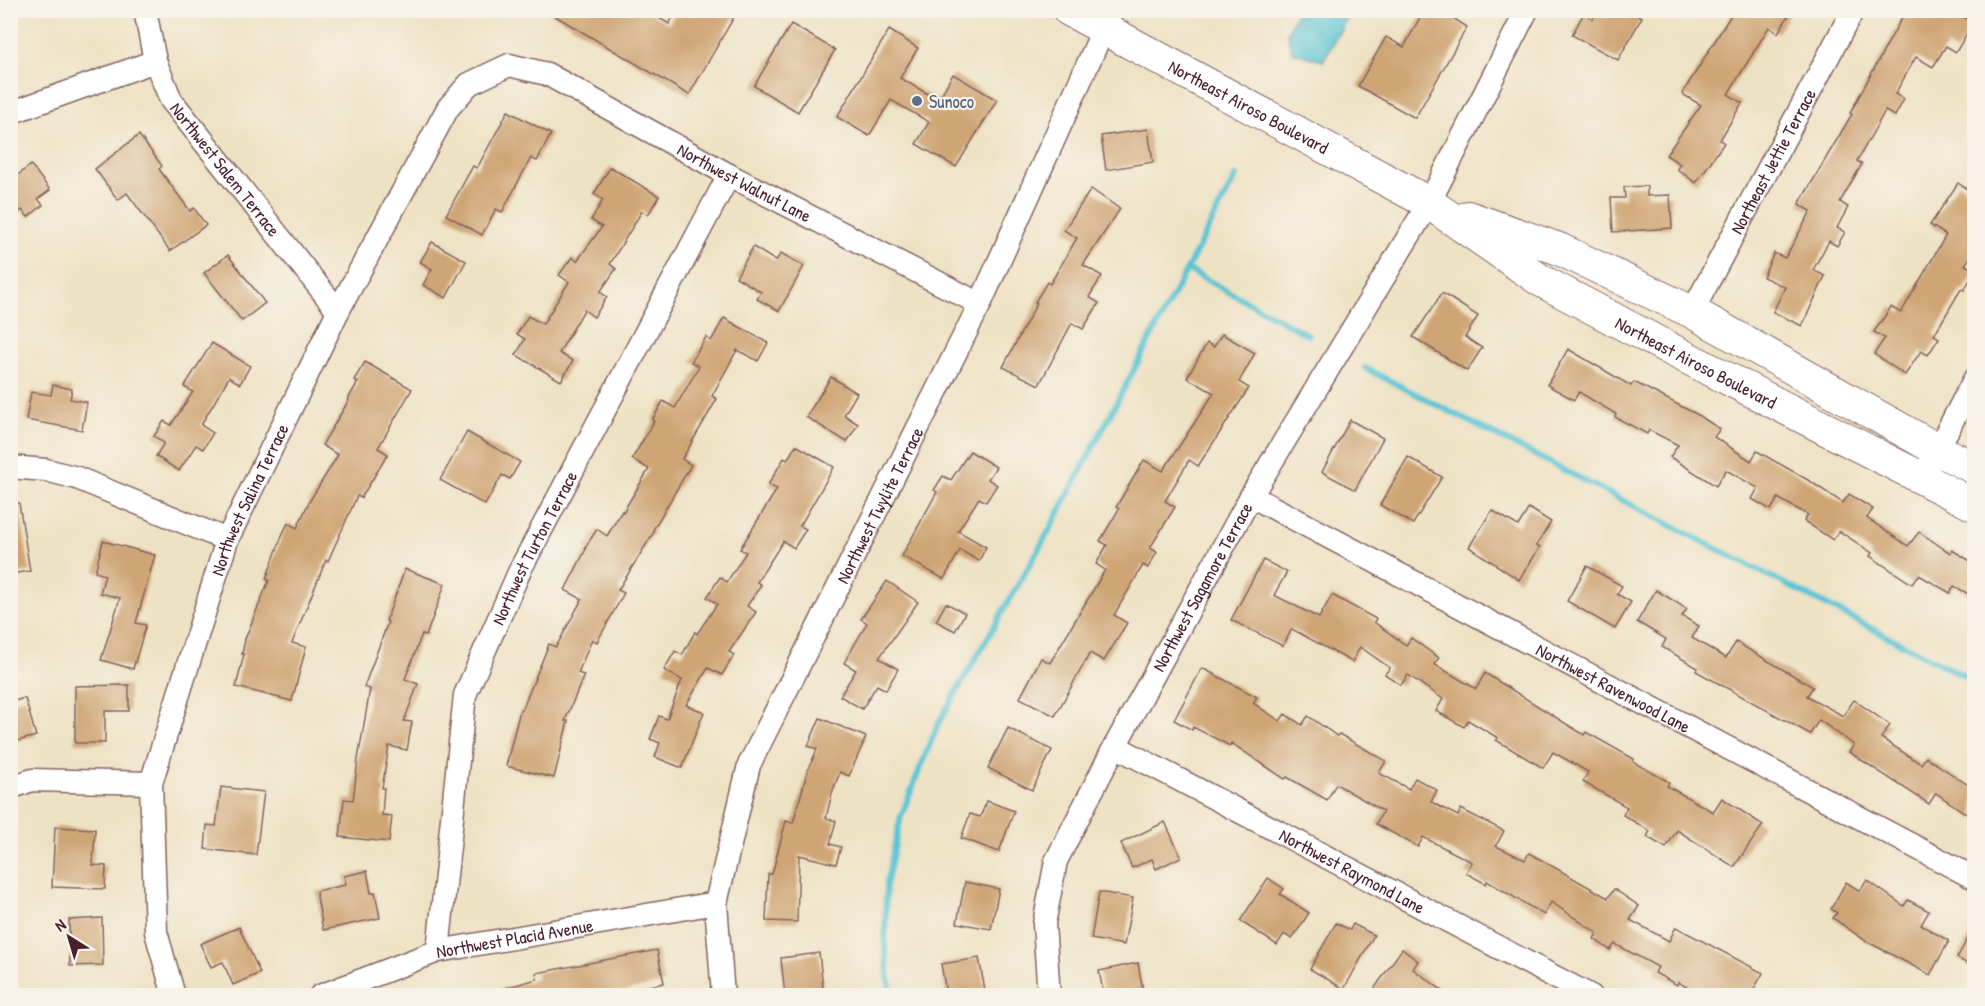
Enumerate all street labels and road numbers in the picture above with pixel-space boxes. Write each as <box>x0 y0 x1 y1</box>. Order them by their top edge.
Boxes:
street label: Northeast Airoso Boulevard <box>1164 53 1333 160</box>
street label: Northeast Jettie Terrace <box>1723 84 1821 238</box>
street label: Northwest Salem Terrace <box>165 97 286 241</box>
street label: Northwest Walnut Lane <box>673 136 816 228</box>
street label: Northeast Airoso Boulevard <box>1611 310 1781 414</box>
street label: Northwest Salina Terrace <box>204 419 294 579</box>
street label: Northwest Twylite Terrace <box>830 423 929 587</box>
street label: Northwest Turton Terrace <box>485 466 583 629</box>
street label: Northwest Sagamore Terrace <box>1146 498 1258 676</box>
street label: Northwest Ravenwood Lane <box>1532 636 1695 739</box>
street label: Northwest Raymond Lane <box>1275 822 1429 919</box>
street label: Northwest Placid Avenue <box>434 912 595 964</box>

